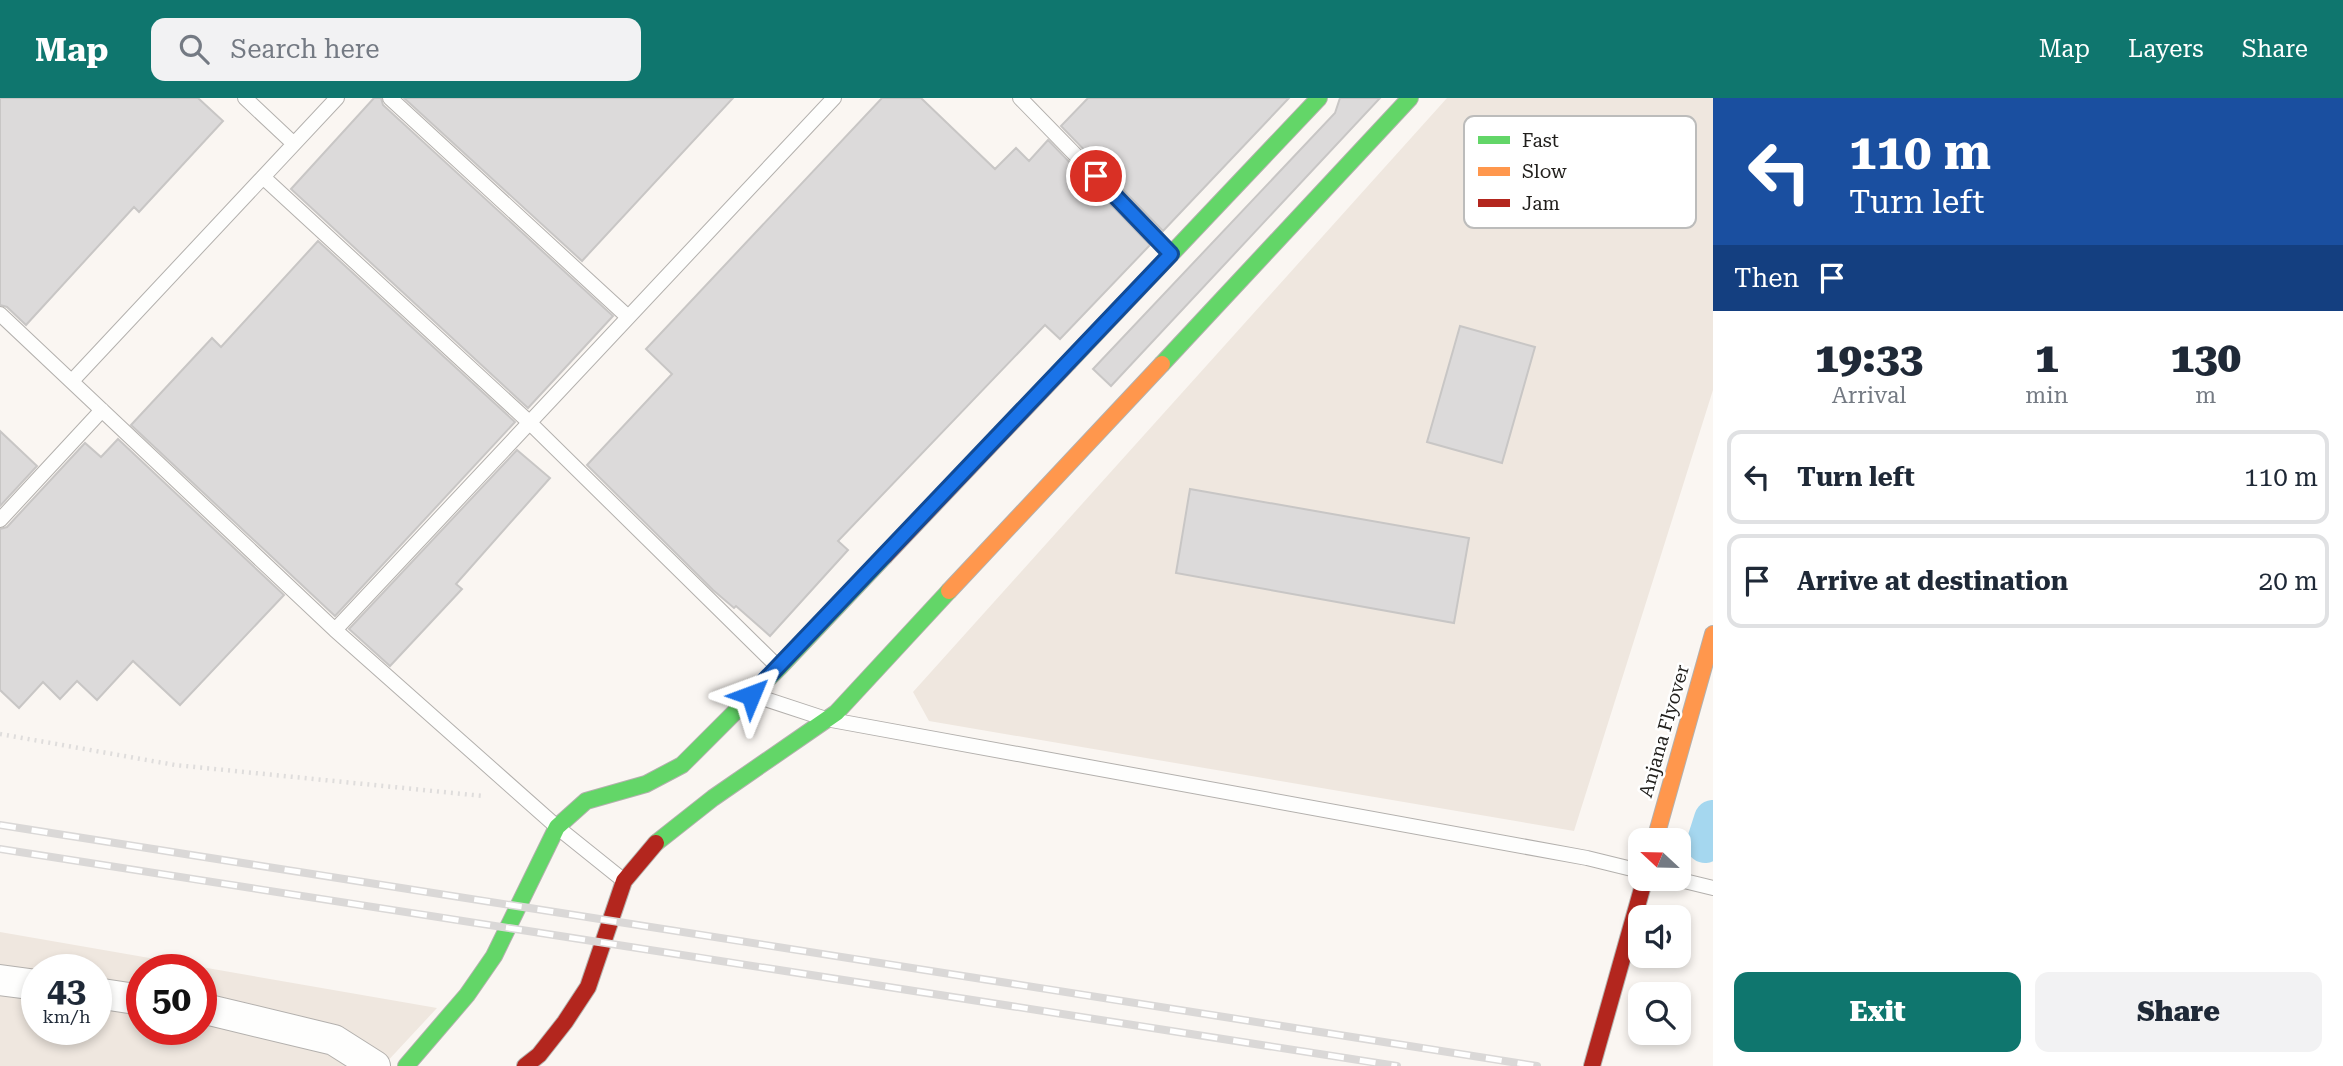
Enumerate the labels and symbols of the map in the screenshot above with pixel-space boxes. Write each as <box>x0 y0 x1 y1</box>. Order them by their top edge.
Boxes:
legend <box>1464 116 1696 228</box>
text: Fast <box>1522 129 1559 152</box>
pin <box>1066 146 1126 206</box>
text: Slow <box>1522 160 1567 183</box>
text: Jam <box>1522 192 1560 215</box>
position arrow <box>714 658 788 732</box>
street label: Anjana Flyover <box>1634 662 1694 800</box>
north arrow <box>1628 828 1690 891</box>
speed limit sign: 50 <box>126 954 217 1045</box>

